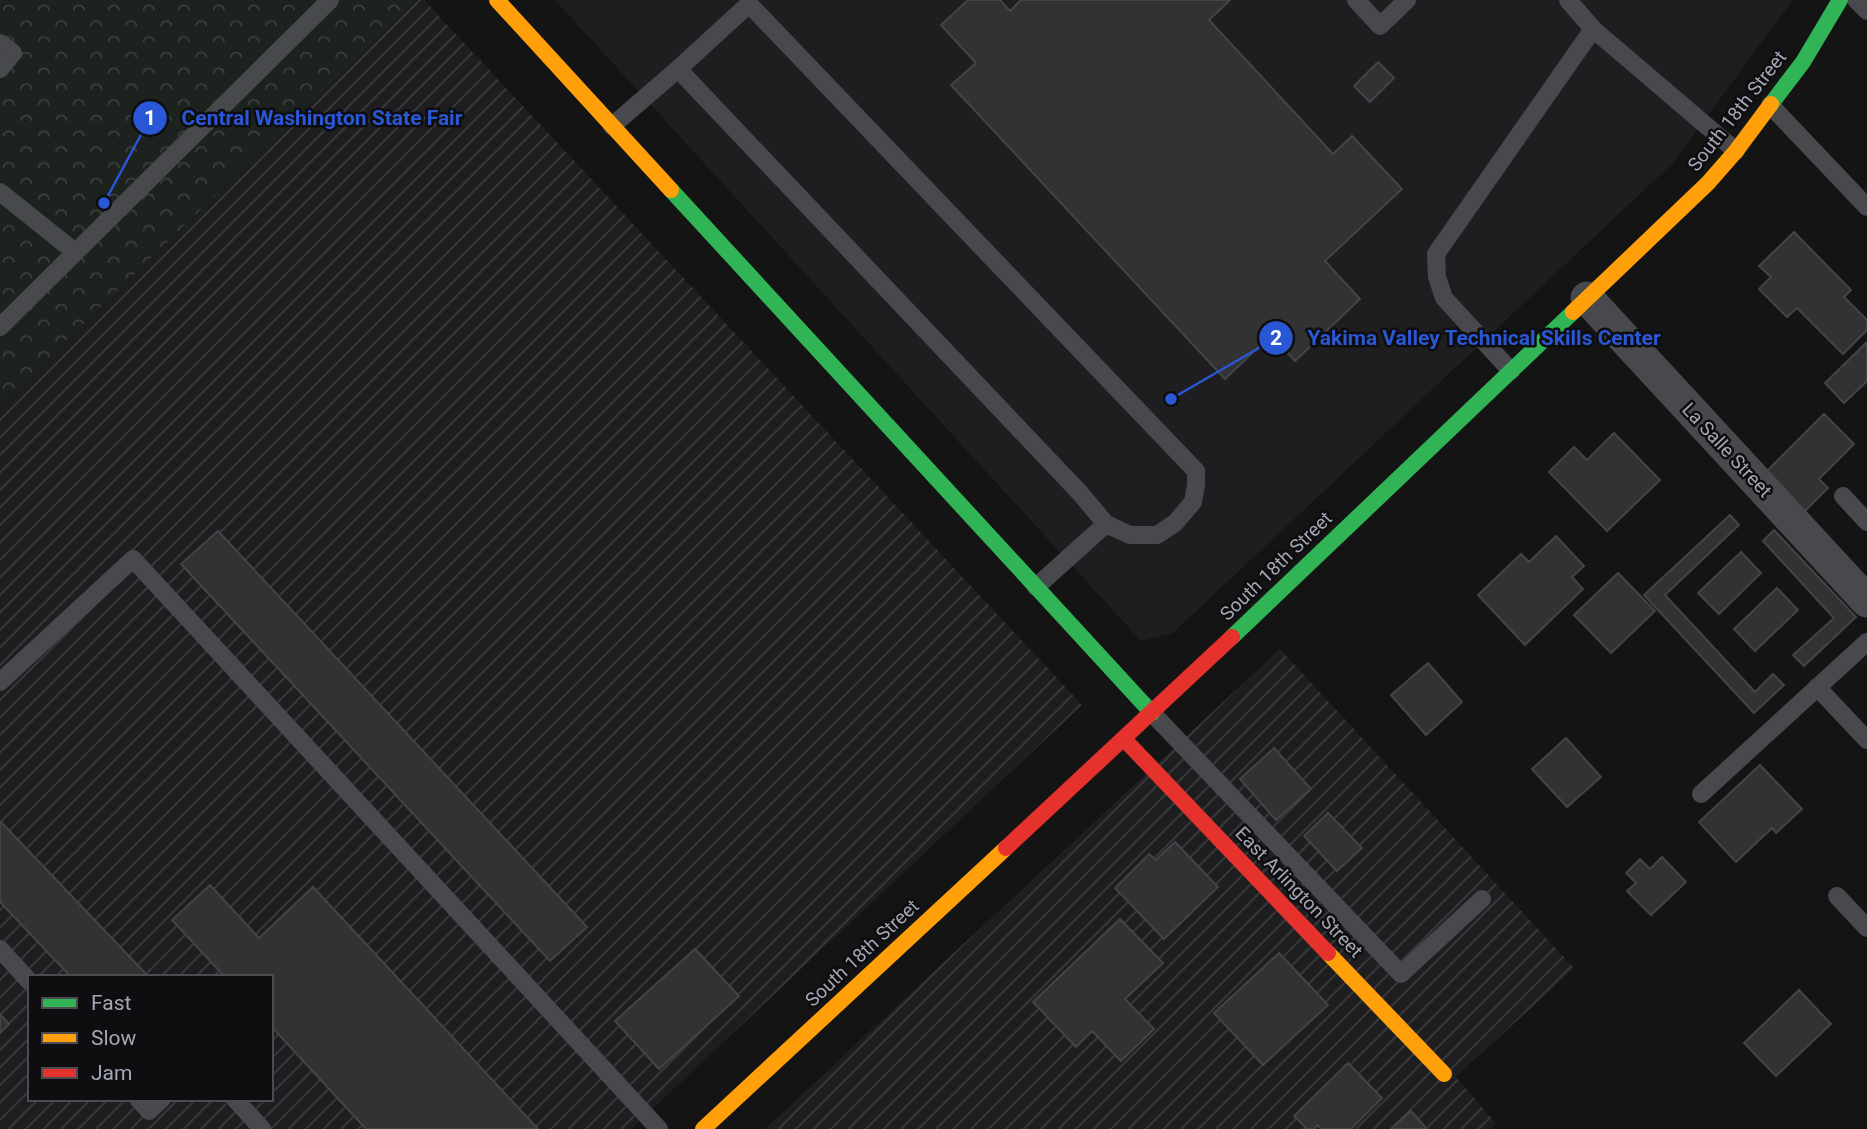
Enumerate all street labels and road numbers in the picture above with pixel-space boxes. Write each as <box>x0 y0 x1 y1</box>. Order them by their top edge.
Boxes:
street label: South 18th Street <box>1683 46 1791 176</box>
street label: La Salle Street <box>1677 398 1777 502</box>
street label: South 18th Street <box>1215 507 1337 625</box>
street label: East Arlington Street <box>1231 822 1367 962</box>
street label: South 18th Street <box>800 895 924 1011</box>

